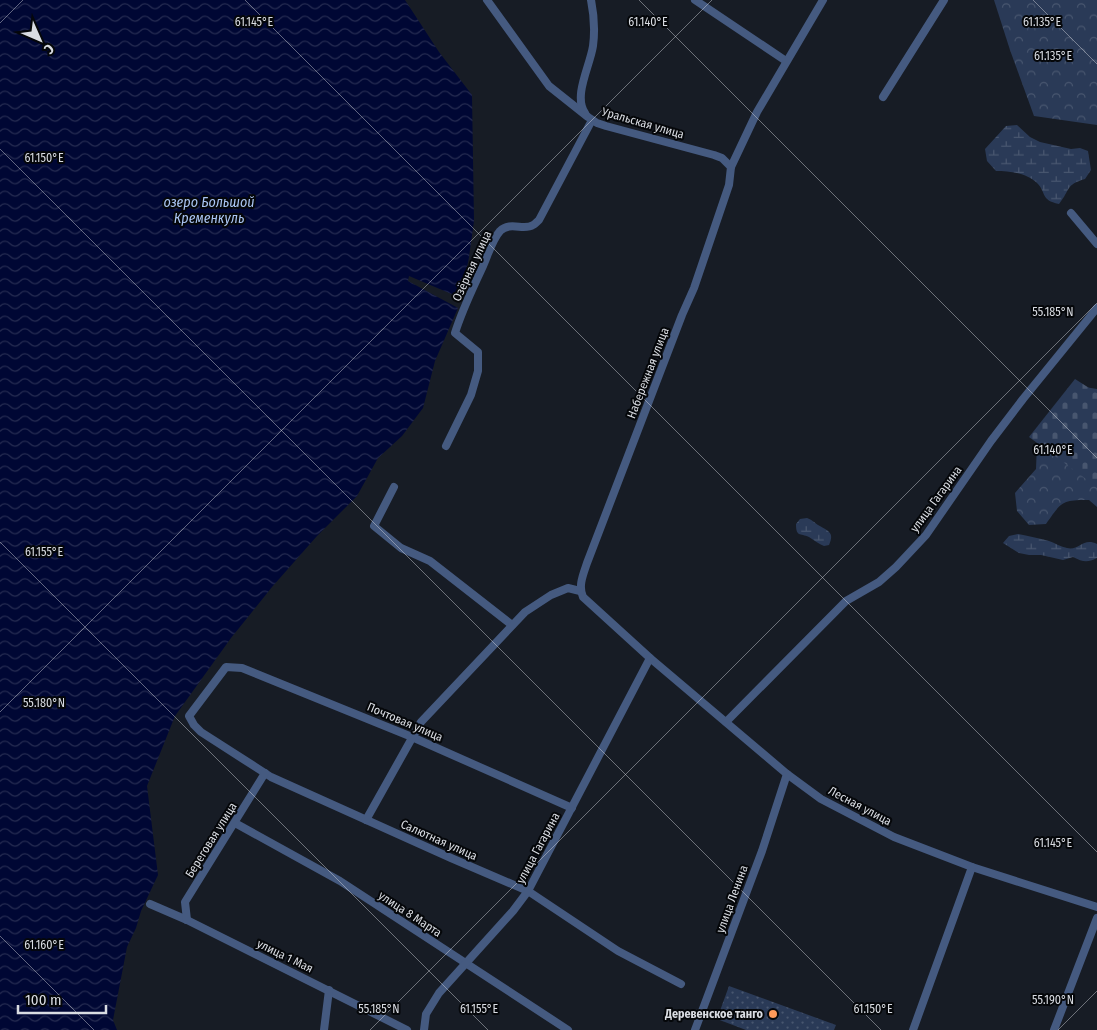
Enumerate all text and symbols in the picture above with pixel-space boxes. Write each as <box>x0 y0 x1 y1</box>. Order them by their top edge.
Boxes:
north arrow <box>15 15 65 65</box>
text: 61.145°E <box>235 15 274 29</box>
text: 61.140°E <box>628 15 668 29</box>
text: 61.135°E <box>1023 15 1061 29</box>
text: С <box>40 40 57 58</box>
text: 61.135°E <box>1034 49 1072 63</box>
street label: Уральская улица <box>599 104 686 141</box>
text: 61.150°E <box>24 151 64 165</box>
water label: озеро Большой Кременкуль <box>163 194 255 227</box>
street label: Озёрная улица <box>450 228 494 303</box>
text: 55.185°N <box>1032 305 1074 319</box>
street label: Набережная улица <box>624 325 672 420</box>
text: 61.140°E <box>1033 443 1073 457</box>
street label: улица Гагарина <box>907 463 965 535</box>
text: 61.155°E <box>25 545 63 559</box>
text: 55.180°N <box>23 696 65 710</box>
street label: Почтовая улица <box>365 700 445 744</box>
street label: Лесная улица <box>826 784 894 828</box>
street label: Береговая улица <box>182 800 240 880</box>
street label: улица Гагарина <box>513 810 563 886</box>
street label: Салютная улица <box>399 817 480 863</box>
text: 61.145°E <box>1034 836 1073 850</box>
street label: улица Ленина <box>713 863 751 935</box>
street label: улица 8 Марта <box>376 888 444 940</box>
street label: улица 1 Мая <box>255 936 315 976</box>
text: 61.160°E <box>24 938 64 952</box>
scale bar <box>18 982 105 1014</box>
text: 100 m <box>25 991 62 1009</box>
text: 55.190°N <box>1032 993 1074 1007</box>
text: 55.185°N <box>358 1002 400 1016</box>
text: 61.155°E <box>460 1002 498 1016</box>
text: 61.150°E <box>853 1002 893 1016</box>
place label: Деревенское танго <box>664 1007 764 1021</box>
marker: Деревенское танго <box>767 1008 779 1020</box>

